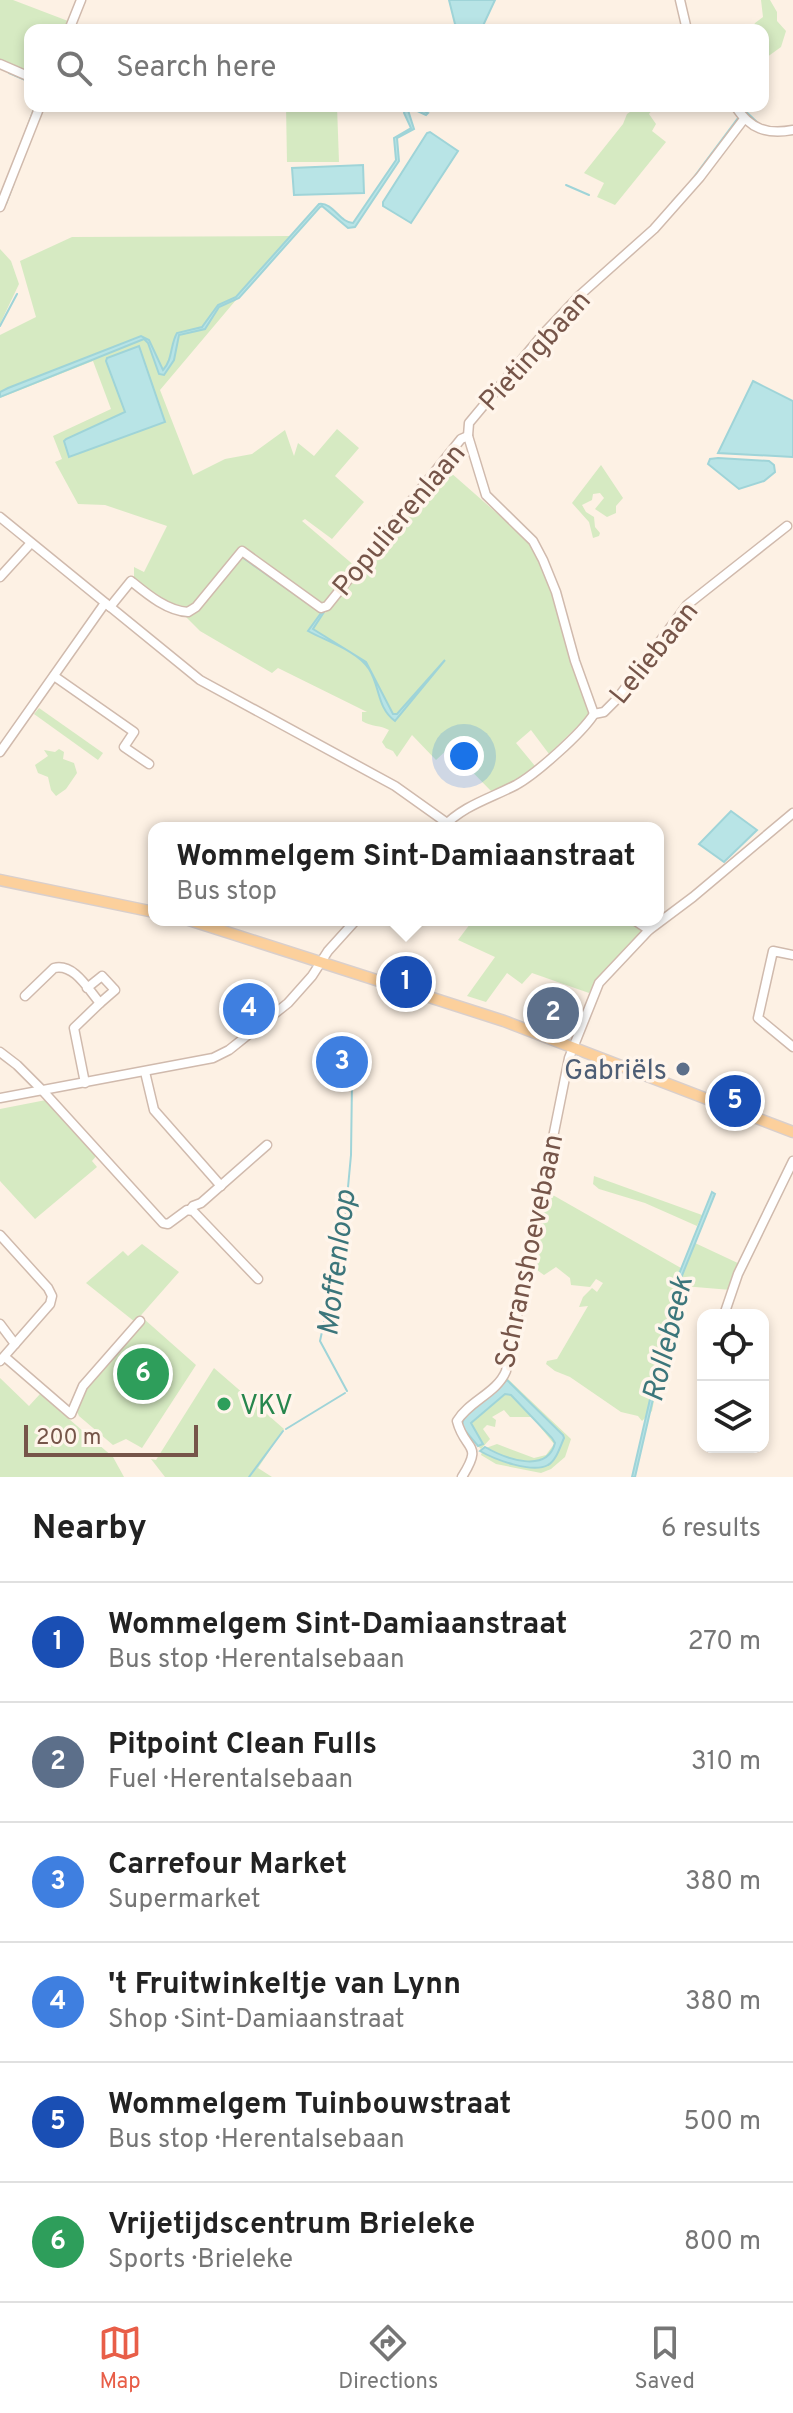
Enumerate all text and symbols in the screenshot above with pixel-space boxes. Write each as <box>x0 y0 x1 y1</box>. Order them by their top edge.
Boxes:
search box <box>24 24 769 112</box>
icon: search <box>52 46 96 90</box>
text: Search here <box>116 50 276 87</box>
street label: Pietingbaan <box>473 284 600 420</box>
street label: Populierenlaan <box>326 437 475 605</box>
street label: Leliebaan <box>603 595 708 713</box>
your location <box>444 736 484 776</box>
popup <box>148 822 664 926</box>
text: Wommelgem Sint-Damiaanstraat <box>176 839 636 876</box>
text: Bus stop <box>176 876 277 909</box>
pin: 1 <box>380 952 432 1012</box>
pin: 4 <box>223 979 275 1039</box>
pin: 2 <box>527 983 579 1043</box>
pin: 3 <box>316 1032 368 1092</box>
place label: Gabriëls <box>564 1054 667 1090</box>
marker: Gabriëls <box>674 1060 692 1078</box>
pin: 5 <box>709 1071 761 1131</box>
street label: Schranshoevebaan <box>489 1131 573 1372</box>
water label: Moffenloop <box>311 1188 366 1338</box>
water label: Rollebeek <box>636 1272 703 1406</box>
map controls <box>697 1309 769 1453</box>
button: locate <box>697 1309 769 1381</box>
pin: 6 <box>117 1344 169 1404</box>
button: layers <box>697 1381 769 1453</box>
place label: VKV <box>240 1389 293 1425</box>
marker: VKV <box>215 1395 233 1413</box>
scale bar <box>24 1421 198 1457</box>
text: 200 m <box>36 1425 101 1452</box>
text: Nearby <box>32 1508 147 1551</box>
text: 6 results <box>661 1513 761 1546</box>
text: Wommelgem Sint-Damiaanstraat <box>108 1607 567 1644</box>
text: 1 <box>53 1626 63 1659</box>
text: 270 m <box>688 1626 761 1659</box>
text: Bus stop · Herentalsebaan <box>108 1644 405 1677</box>
text: Pitpoint Clean Fulls <box>108 1727 377 1764</box>
text: 2 <box>50 1746 66 1779</box>
text: 310 m <box>691 1746 761 1779</box>
text: Fuel · Herentalsebaan <box>108 1764 353 1797</box>
text: Carrefour Market <box>108 1847 347 1884</box>
text: 3 <box>50 1866 66 1899</box>
text: 380 m <box>685 1866 761 1899</box>
text: Supermarket <box>108 1884 260 1917</box>
text: 't Fruitwinkeltje van Lynn <box>108 1967 461 2004</box>
text: 4 <box>50 1986 66 2019</box>
text: 380 m <box>685 1986 761 2019</box>
text: Shop · Sint-Damiaanstraat <box>108 2004 405 2037</box>
text: Wommelgem Tuinbouwstraat <box>108 2087 511 2124</box>
text: 5 <box>50 2106 66 2139</box>
text: 500 m <box>684 2106 761 2139</box>
text: Bus stop · Herentalsebaan <box>108 2124 405 2157</box>
text: Vrijetijdscentrum Brieleke <box>108 2207 475 2244</box>
text: 6 <box>50 2226 66 2259</box>
text: 800 m <box>684 2226 761 2259</box>
text: Sports · Brieleke <box>108 2244 293 2277</box>
tab: Map <box>98 2321 142 2396</box>
tab: Directions <box>338 2321 438 2396</box>
tab: Saved <box>634 2321 695 2396</box>

